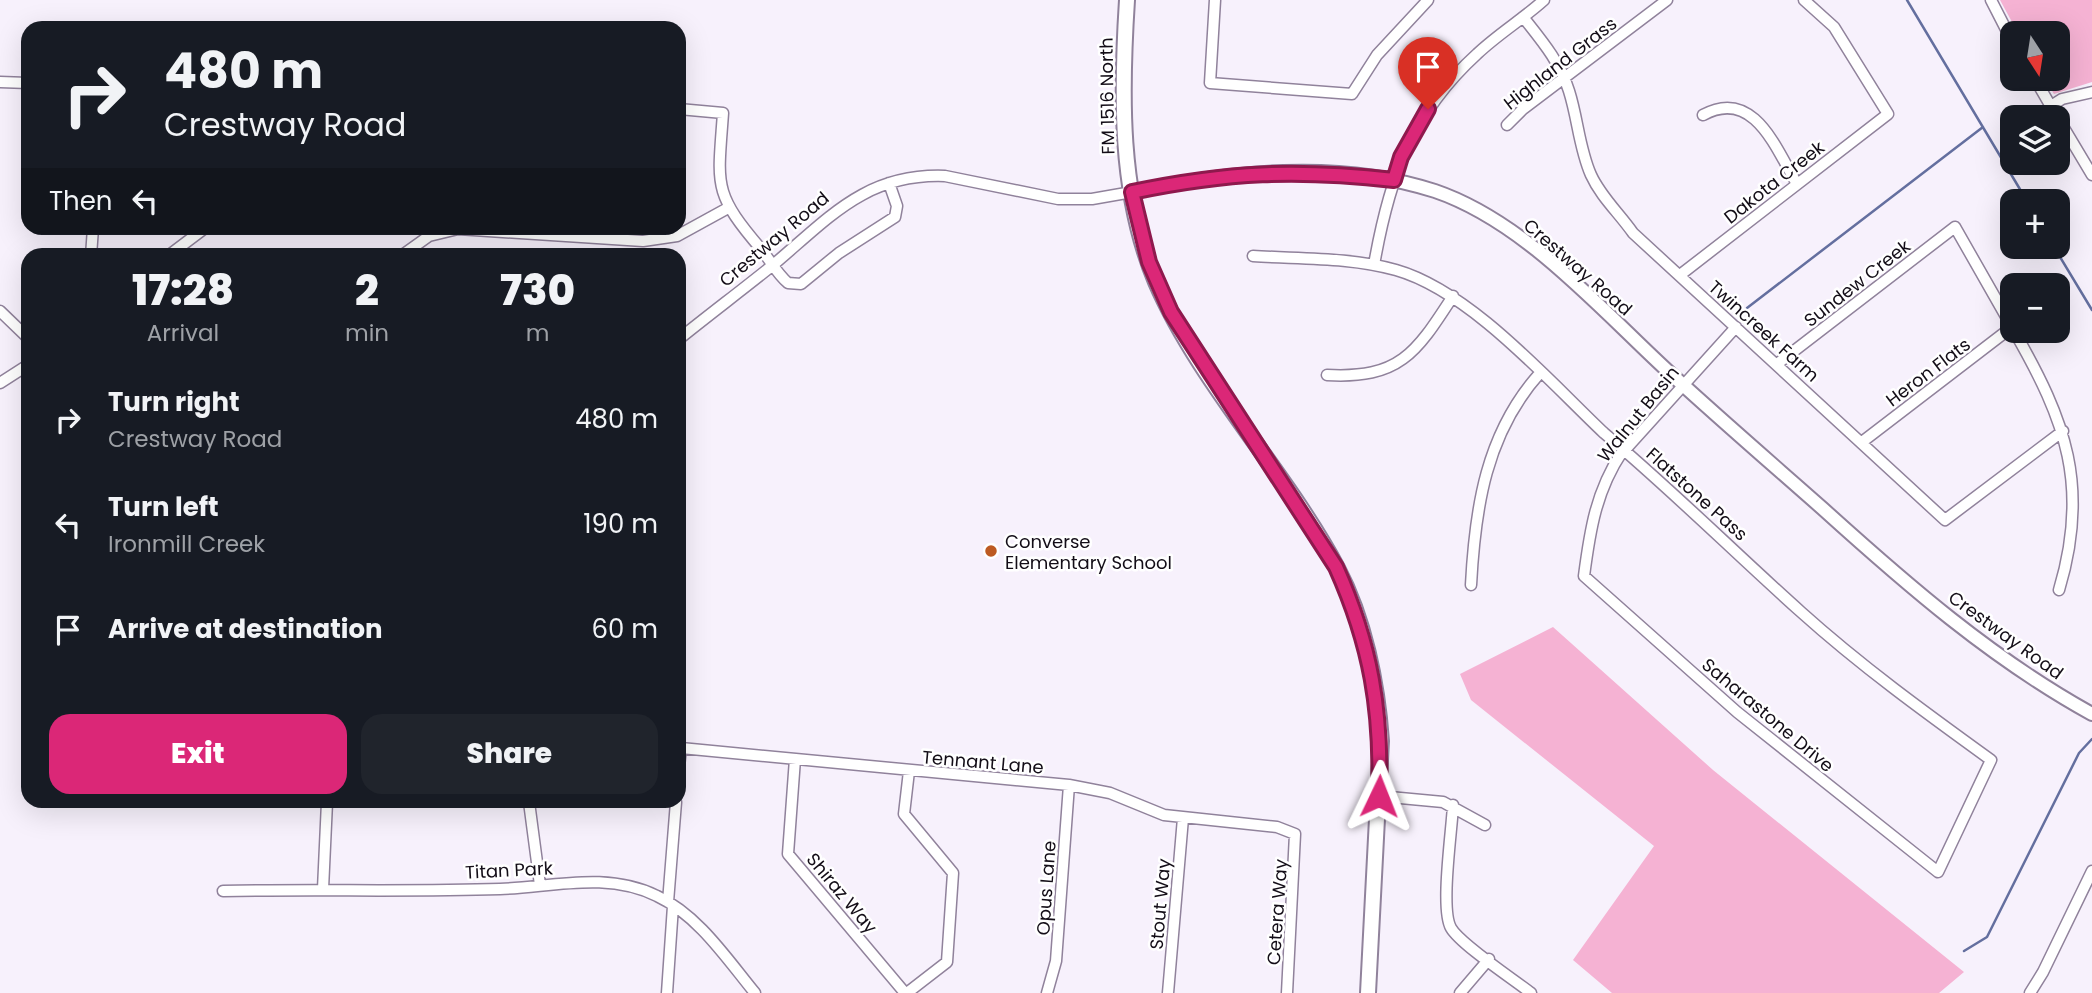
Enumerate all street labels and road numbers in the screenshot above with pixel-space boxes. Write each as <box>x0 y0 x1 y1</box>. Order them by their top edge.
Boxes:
street label: Highland Grass <box>1498 11 1622 115</box>
street label: FM 1516 North <box>1093 37 1121 155</box>
street label: Dakota Creek <box>1718 134 1830 229</box>
street label: Crestway Road <box>714 186 834 292</box>
street label: Crestway Road <box>1518 213 1638 321</box>
street label: Sundew Creek <box>1799 233 1916 332</box>
street label: Twincreek Farm <box>1703 275 1825 387</box>
street label: Heron Flats <box>1881 332 1975 412</box>
street label: Walnut Basin <box>1591 361 1685 467</box>
street label: Flatstone Pass <box>1641 442 1753 546</box>
street label: Crestway Road <box>1943 585 2069 685</box>
street label: Saharastone Drive <box>1697 652 1839 778</box>
street label: Tennant Lane <box>921 744 1045 780</box>
street label: Opus Lane <box>1030 840 1062 936</box>
street label: Shiraz Way <box>801 847 883 939</box>
street label: Titan Park <box>465 855 554 885</box>
street label: Stout Way <box>1144 857 1176 951</box>
street label: Cetera Way <box>1261 858 1293 966</box>

